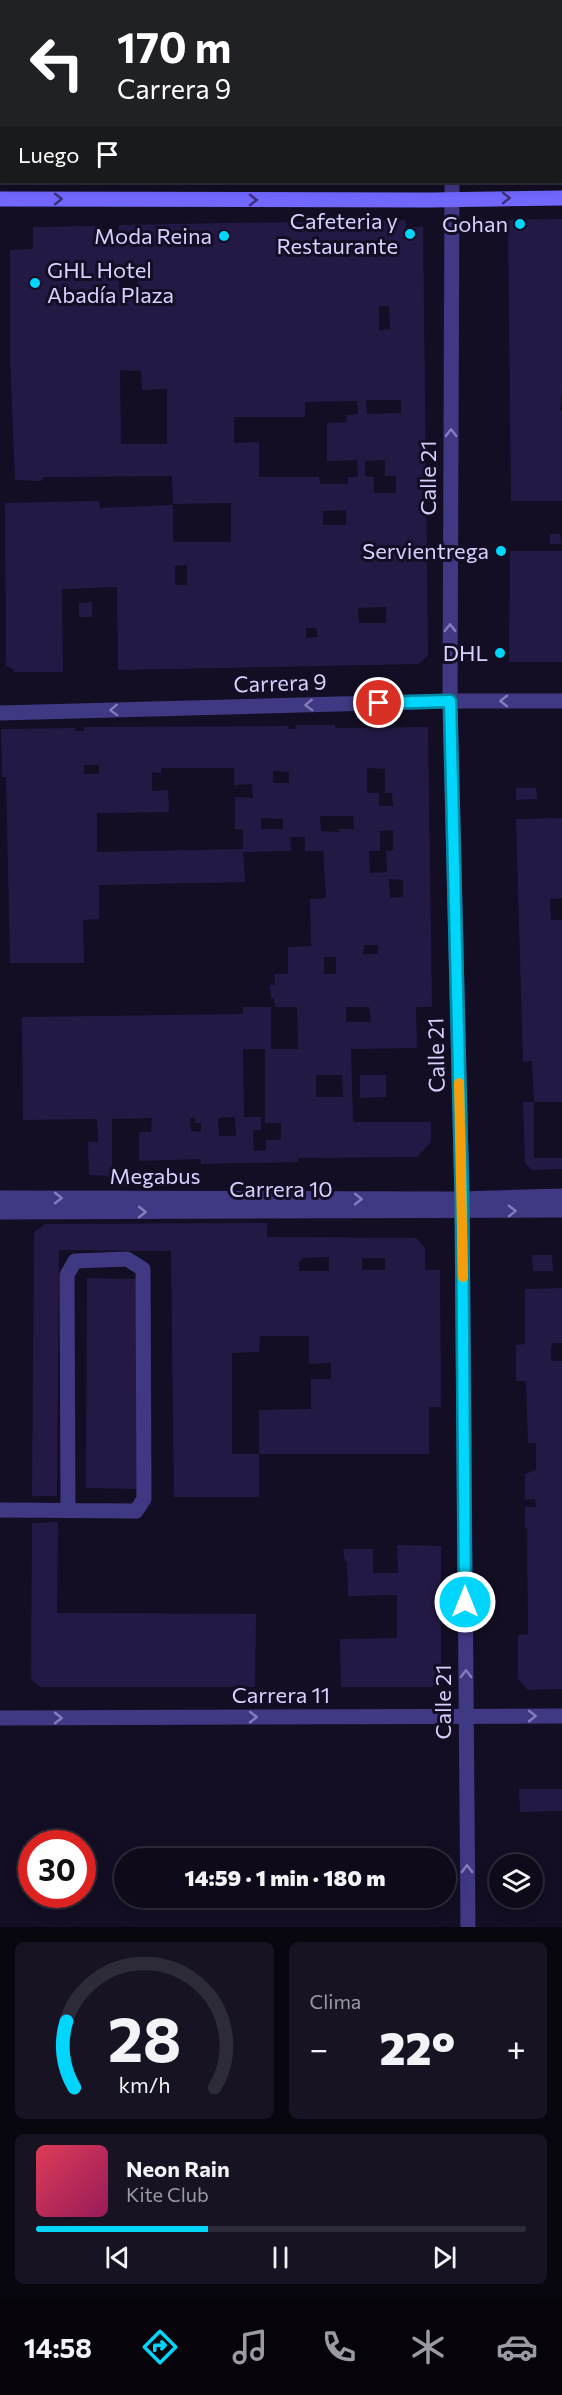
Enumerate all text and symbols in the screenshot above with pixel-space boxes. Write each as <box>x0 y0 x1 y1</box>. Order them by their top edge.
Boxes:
text: 170 m <box>117 20 231 72</box>
icon: left <box>18 24 96 102</box>
text: Carrera 9 <box>117 72 231 105</box>
icon: arrive <box>91 138 124 171</box>
text: Luego <box>18 141 79 168</box>
one-way arrow <box>502 192 511 204</box>
one-way arrow <box>54 193 63 205</box>
one-way arrow <box>249 194 258 206</box>
place label: Cafeteria y Restaurante <box>276 207 398 259</box>
place label: Gohan <box>442 210 508 237</box>
marker: Gohan <box>513 217 527 231</box>
place label: Moda Reina <box>94 222 212 249</box>
marker: Cafeteria y Restaurante <box>403 227 417 241</box>
marker: Moda Reina <box>217 229 231 243</box>
place label: GHL Hotel Abadía Plaza <box>47 256 174 308</box>
marker: GHL Hotel Abadía Plaza <box>28 276 42 290</box>
one-way arrow <box>445 429 457 438</box>
street label: Calle 21 <box>414 440 441 516</box>
place label: Servientrega <box>362 537 489 564</box>
marker: Servientrega <box>494 544 508 558</box>
one-way arrow <box>444 624 457 633</box>
place label: DHL <box>443 639 488 666</box>
marker: DHL <box>493 646 507 660</box>
street label: Carrera 9 <box>233 667 327 698</box>
pin <box>353 677 404 728</box>
icon: arrive <box>362 686 395 719</box>
one-way arrow <box>499 695 508 707</box>
one-way arrow <box>304 698 313 711</box>
one-way arrow <box>109 704 118 716</box>
street label: Calle 21 <box>421 1017 450 1093</box>
street label: Megabus <box>109 1162 201 1189</box>
street label: Carrera 10 <box>229 1175 333 1202</box>
one-way arrow <box>54 1192 63 1204</box>
one-way arrow <box>354 1193 363 1205</box>
one-way arrow <box>508 1204 517 1217</box>
one-way arrow <box>138 1206 147 1218</box>
position arrow <box>433 1570 497 1634</box>
street label: Calle 21 <box>429 1664 456 1740</box>
one-way arrow <box>460 1669 472 1678</box>
street label: Carrera 11 <box>232 1681 330 1708</box>
one-way arrow <box>528 1710 537 1722</box>
one-way arrow <box>249 1711 258 1723</box>
one-way arrow <box>54 1712 63 1724</box>
speed limit sign: 30 <box>18 1830 96 1908</box>
map controls <box>489 1854 543 1908</box>
button: layers <box>489 1854 543 1908</box>
text: 14:59 · 1 min · 180 m <box>185 1864 385 1891</box>
one-way arrow <box>461 1864 473 1873</box>
text: Clima <box>310 1989 361 2013</box>
text: 28 <box>107 1999 181 2075</box>
text: 22° <box>380 2019 455 2074</box>
text: − <box>310 2027 328 2068</box>
text: + <box>507 2027 526 2068</box>
text: km/h <box>118 2071 170 2097</box>
text: Neon Rain <box>126 2155 230 2182</box>
text: Kite Club <box>126 2182 209 2206</box>
icon: previous <box>101 2241 134 2274</box>
icon: pause <box>264 2241 297 2274</box>
icon: next <box>428 2241 461 2274</box>
icon: directions <box>139 2326 181 2368</box>
icon: music <box>229 2326 271 2368</box>
icon: phone <box>318 2326 360 2368</box>
icon: climate <box>407 2326 449 2368</box>
icon: car <box>496 2326 538 2368</box>
text: 14:58 <box>24 2331 92 2364</box>

